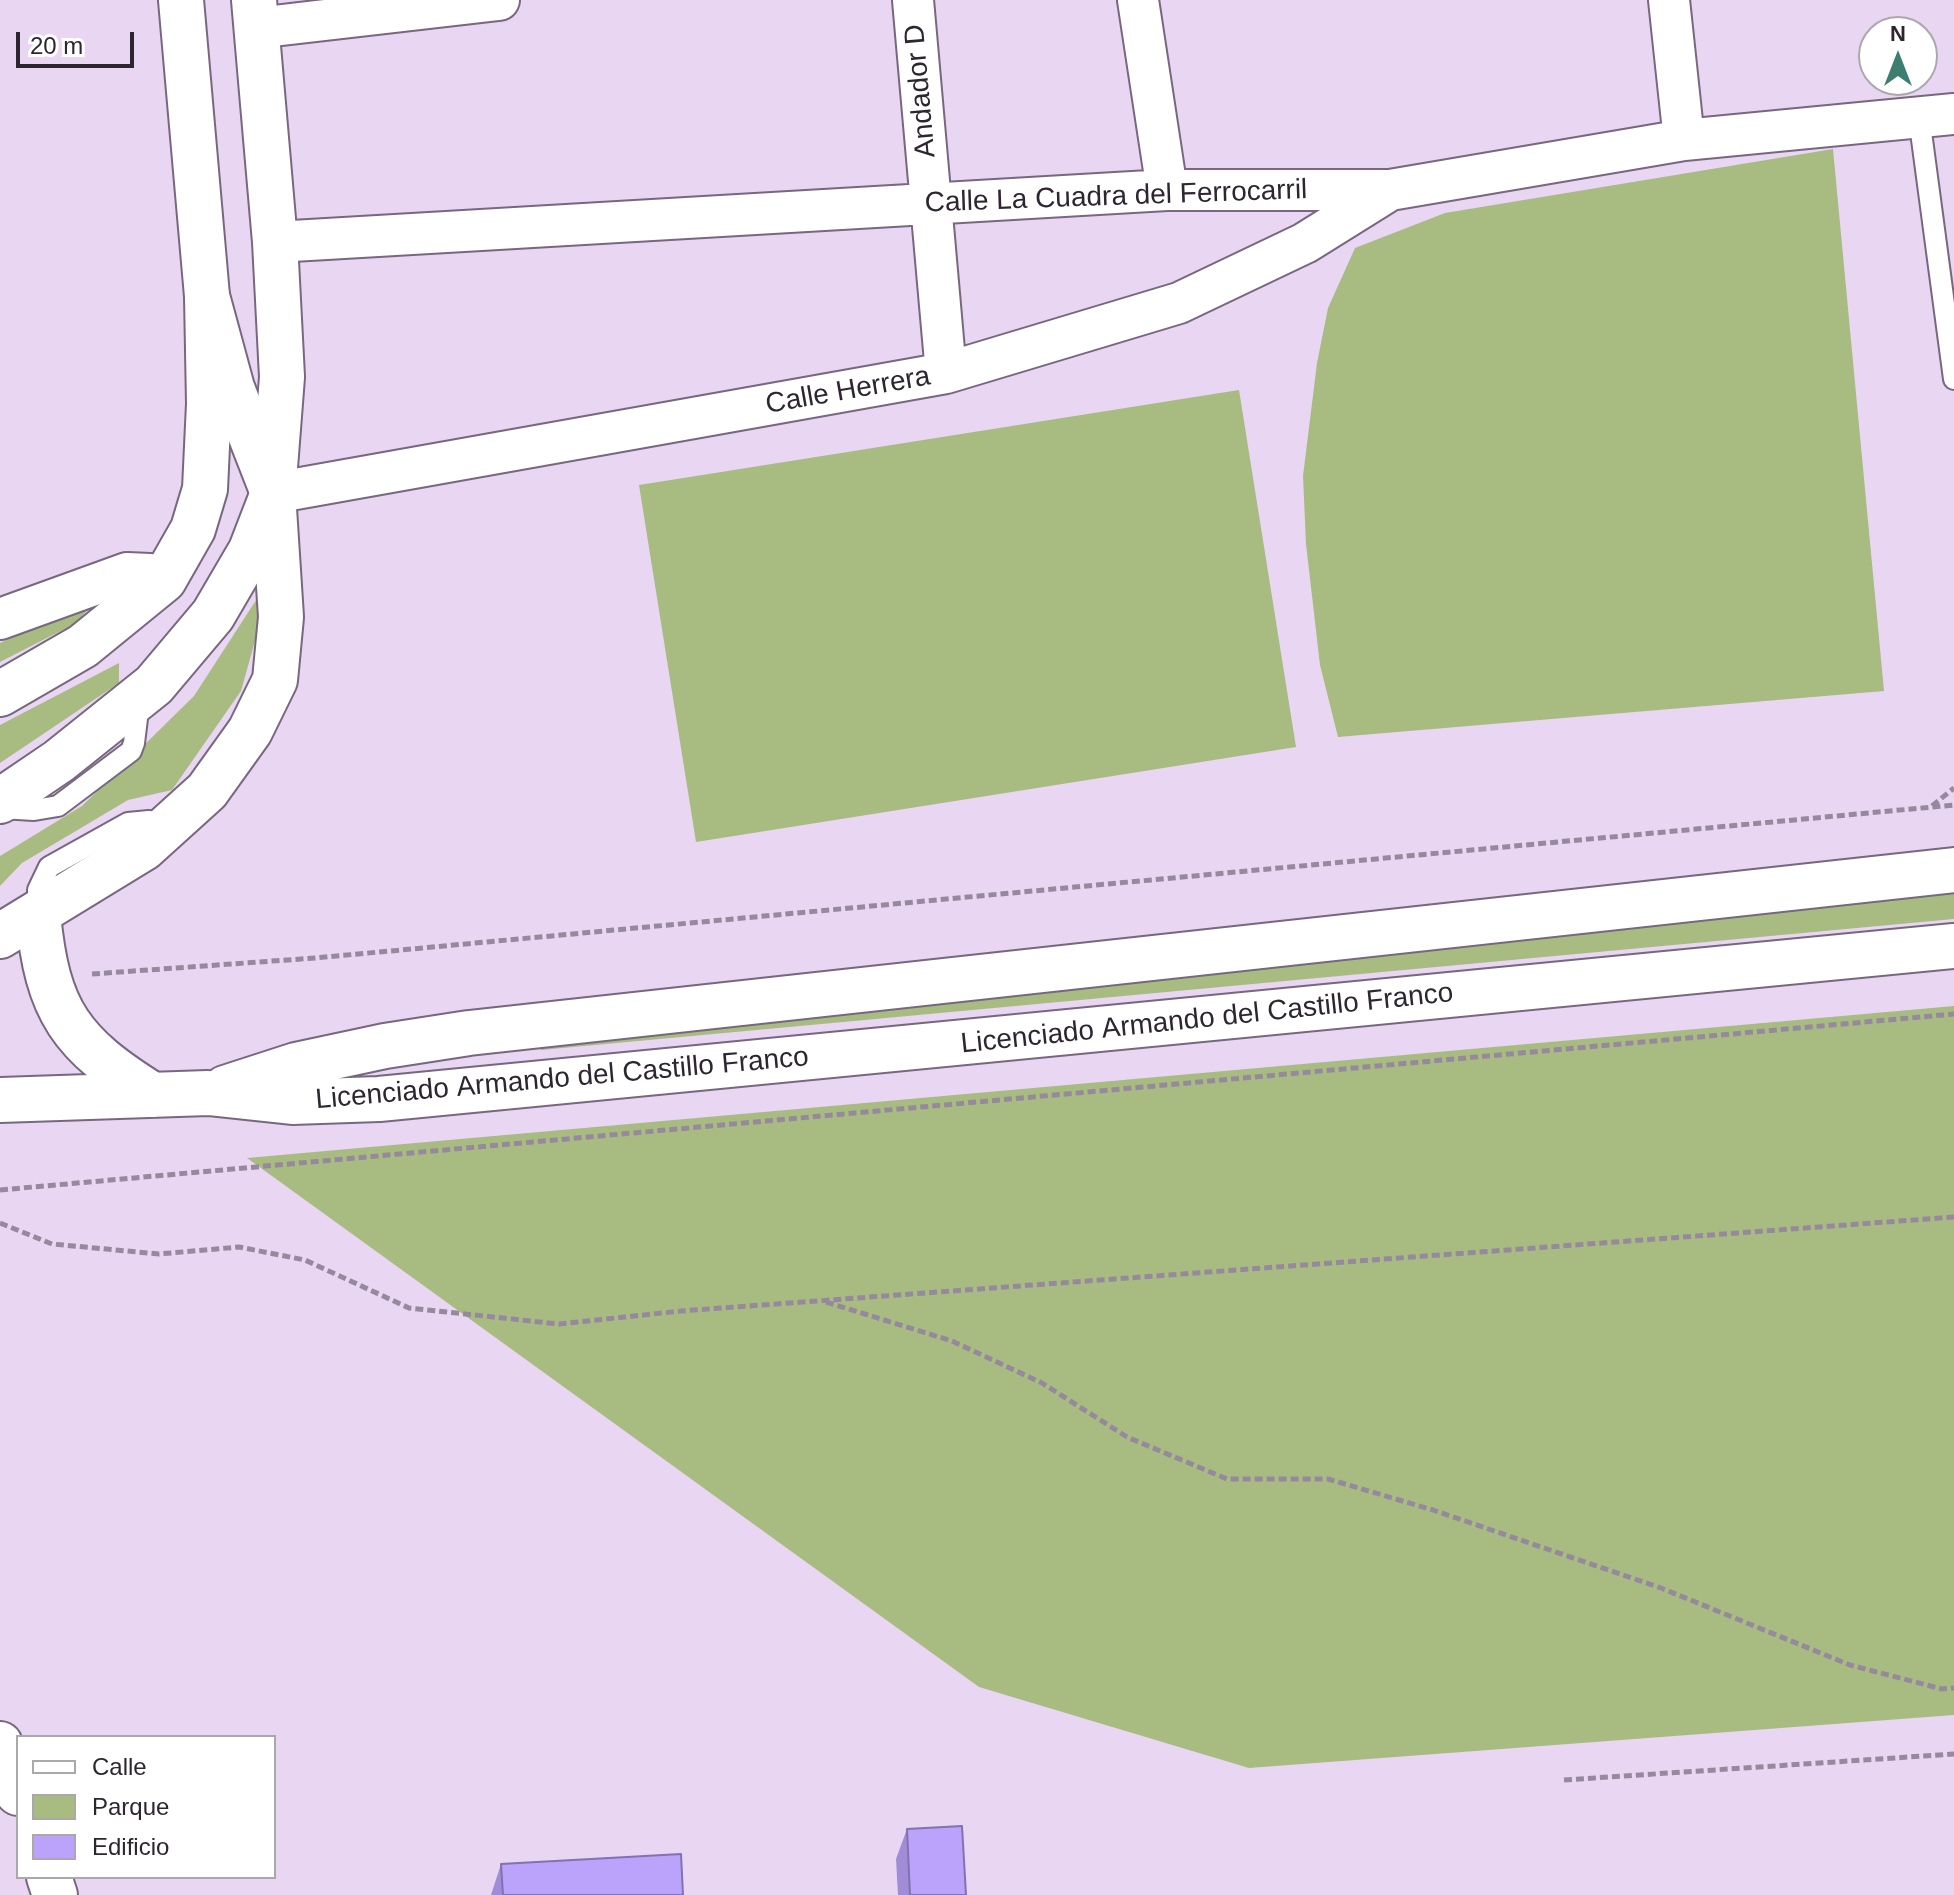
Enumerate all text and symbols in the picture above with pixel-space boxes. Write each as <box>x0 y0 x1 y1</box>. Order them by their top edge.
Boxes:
scale bar <box>20 16 138 66</box>
north arrow <box>1858 16 1938 96</box>
text: N <box>1890 21 1906 46</box>
street label: Andador D <box>898 23 944 159</box>
text: 20 m <box>30 32 83 59</box>
street label: Calle La Cuadra del Ferrocarril <box>924 174 1308 220</box>
street label: Calle Herrera <box>763 360 933 422</box>
street label: Licenciado Armando del Castillo Franco <box>959 976 1455 1062</box>
street label: Licenciado Armando del Castillo Franco <box>314 1041 810 1117</box>
legend <box>16 1735 276 1879</box>
text: Calle <box>92 1753 147 1780</box>
text: Parque <box>92 1793 169 1820</box>
text: Edificio <box>92 1833 169 1860</box>

